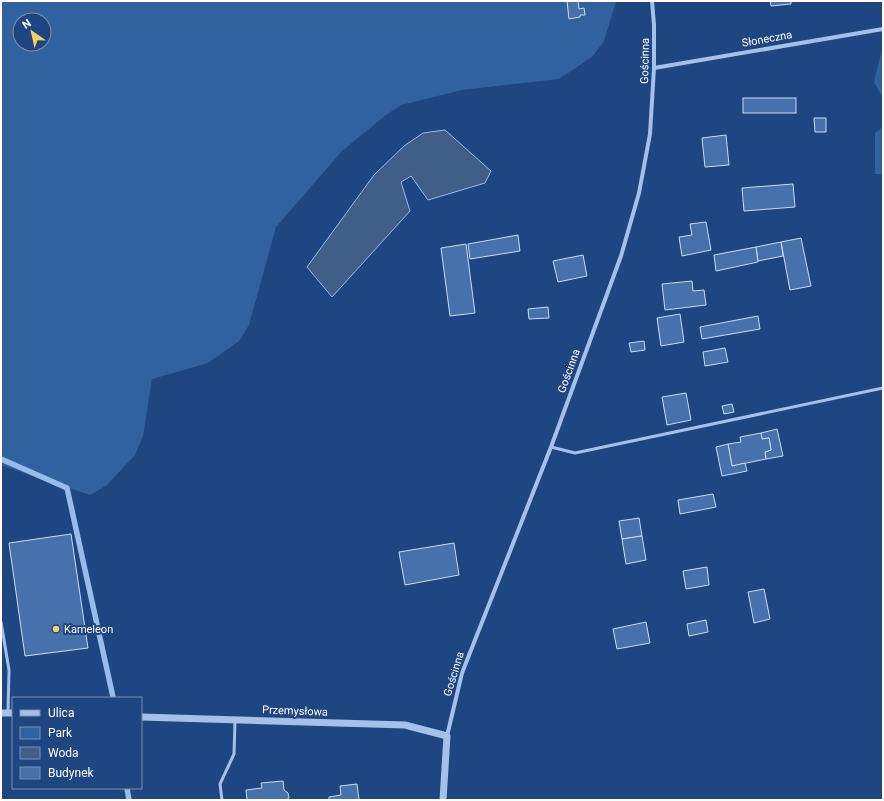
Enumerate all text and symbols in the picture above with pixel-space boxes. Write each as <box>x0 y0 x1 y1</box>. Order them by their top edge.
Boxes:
north arrow <box>12 12 52 52</box>
text: N <box>20 16 34 32</box>
street label: Słoneczna <box>741 28 793 50</box>
street label: Gościnna <box>638 38 652 84</box>
street label: Gościnna <box>555 347 583 395</box>
place label: Kameleon <box>64 623 113 636</box>
marker: Kameleon <box>51 624 61 634</box>
street label: Gościnna <box>441 650 467 698</box>
legend <box>12 697 142 789</box>
street label: Przemysłowa <box>262 703 328 719</box>
text: Ulica <box>48 706 74 720</box>
text: Park <box>48 726 73 740</box>
text: Woda <box>48 746 79 760</box>
text: Budynek <box>48 766 95 780</box>

